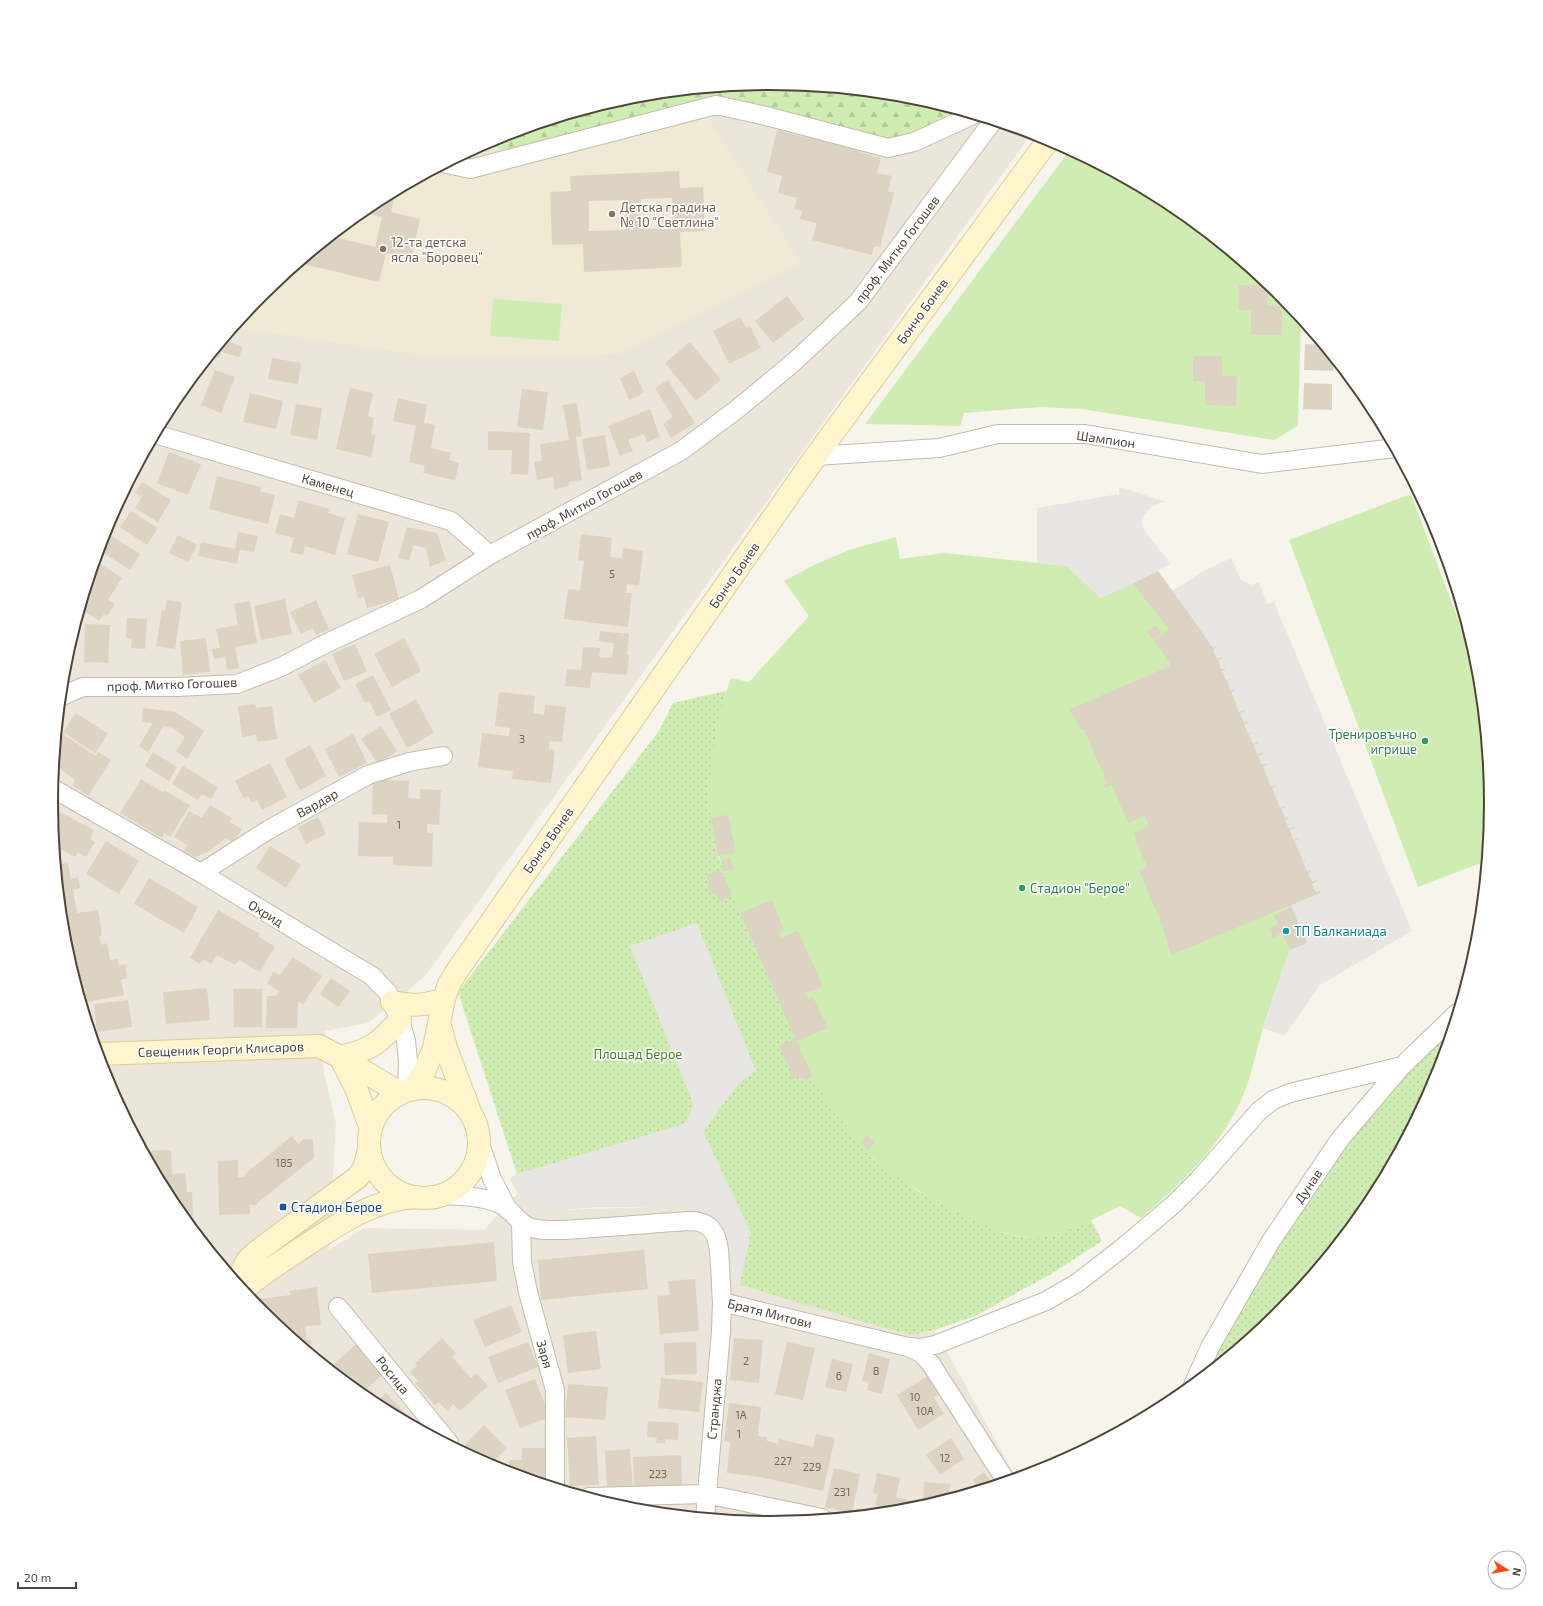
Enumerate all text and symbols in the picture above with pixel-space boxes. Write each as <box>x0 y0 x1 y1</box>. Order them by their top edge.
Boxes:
street label: проф. Митко Гогошев <box>851 192 943 306</box>
place label: Детска градина № 10 "Светлина" <box>620 199 719 230</box>
marker: Детска градина № 10 "Светлина" <box>607 209 617 219</box>
place label: 12-та детска ясла "Боровец" <box>391 234 483 265</box>
marker: 12-та детска ясла "Боровец" <box>378 244 388 254</box>
street label: Бончо Бонев <box>893 275 951 347</box>
street label: Шампион <box>1076 427 1136 451</box>
street label: проф. Митко Гогошев <box>523 465 645 543</box>
street label: Каменец <box>300 470 356 500</box>
street label: Бончо Бонев <box>705 539 763 611</box>
house number: 5 <box>609 567 615 580</box>
street label: проф. Митко Гогошев <box>107 674 237 694</box>
place label: Тренировъчно игрище <box>1329 726 1417 757</box>
house number: 3 <box>519 732 525 745</box>
marker: Тренировъчно игрище <box>1420 736 1430 746</box>
street label: Вардар <box>293 785 341 821</box>
street label: Бончо Бонев <box>519 804 577 876</box>
house number: 1 <box>397 818 401 831</box>
place label: Стадион "Берое" <box>1030 880 1130 896</box>
marker: Стадион "Берое" <box>1017 883 1027 893</box>
street label: Охрид <box>245 896 287 930</box>
place label: ТП Балканиада <box>1294 923 1387 939</box>
marker: ТП Балканиада <box>1281 926 1291 936</box>
street label: Свещеник Георги Клисаров <box>138 1038 304 1060</box>
park label: Площад Берое <box>594 1046 682 1062</box>
house number: 185 <box>276 1156 293 1169</box>
street label: Дунав <box>1291 1166 1325 1206</box>
place label: Стадион Берое <box>291 1199 382 1215</box>
marker: Стадион Берое <box>278 1202 288 1212</box>
street label: Братя Митови <box>726 1295 814 1331</box>
street label: Заря <box>533 1338 557 1370</box>
street label: Росица <box>373 1353 413 1397</box>
house number: 2 <box>743 1354 749 1367</box>
house number: 8 <box>873 1364 879 1377</box>
house number: 6 <box>836 1369 842 1382</box>
street label: Странджа <box>703 1378 725 1440</box>
house number: 10 <box>909 1390 921 1403</box>
house number: 10A <box>916 1404 934 1417</box>
house number: 1А <box>735 1408 747 1421</box>
house number: 1 <box>737 1427 741 1440</box>
house number: 12 <box>940 1451 950 1464</box>
house number: 227 <box>774 1454 792 1467</box>
house number: 229 <box>803 1460 821 1473</box>
house number: 223 <box>649 1467 667 1480</box>
house number: 231 <box>834 1485 850 1498</box>
north arrow <box>1487 1550 1527 1590</box>
scale bar <box>18 1564 76 1590</box>
text: N <box>1510 1567 1524 1577</box>
text: 20 m <box>24 1570 51 1584</box>

